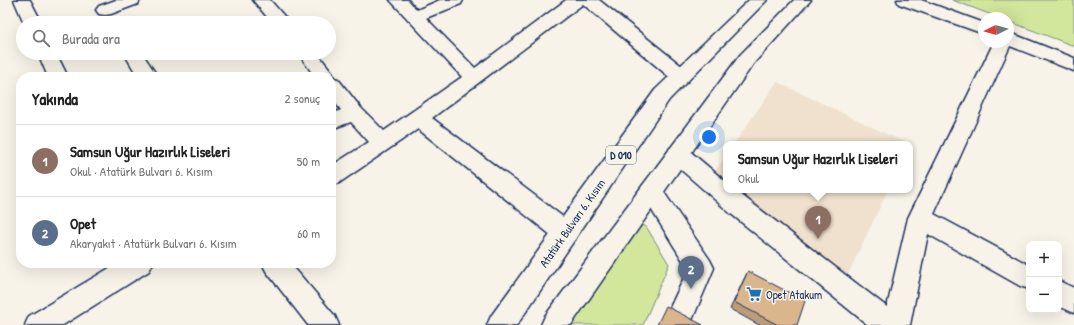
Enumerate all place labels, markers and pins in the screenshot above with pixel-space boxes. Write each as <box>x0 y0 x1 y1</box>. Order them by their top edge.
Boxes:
pin: 1 <box>805 206 831 239</box>
pin: 2 <box>678 256 704 289</box>
supermarket icon: Opet Atakum <box>745 285 763 303</box>
place label: Opet Atakum <box>766 286 822 303</box>

